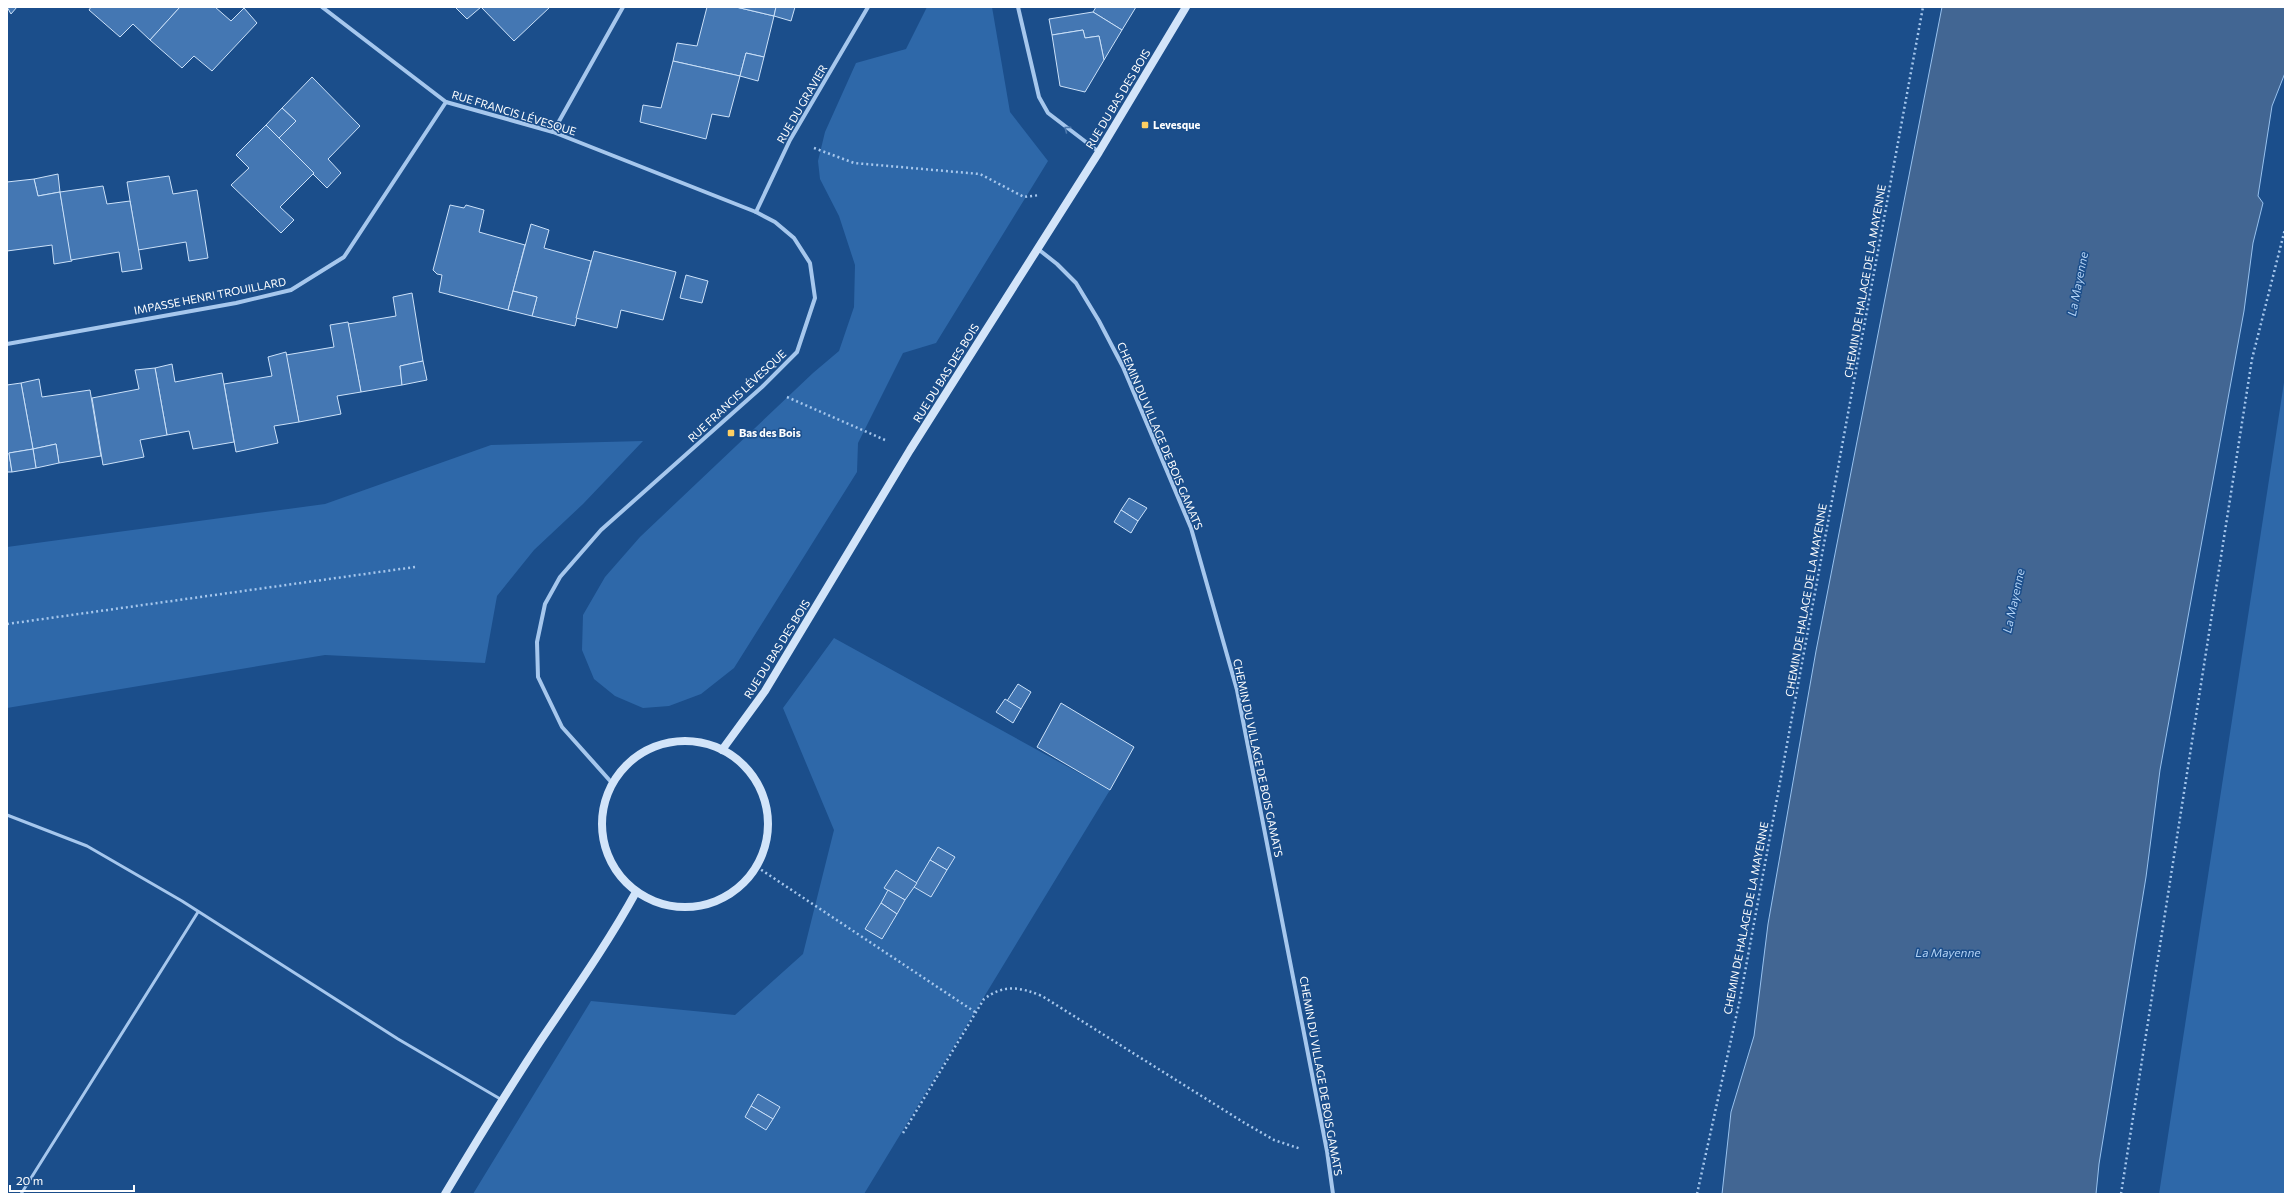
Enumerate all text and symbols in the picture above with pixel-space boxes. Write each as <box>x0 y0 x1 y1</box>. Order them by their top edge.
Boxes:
street label: RUE DU BAS DES BOIS <box>1083 46 1153 151</box>
street label: RUE DU GRAVIER <box>774 62 830 145</box>
street label: RUE FRANCIS LÉVESQUE <box>450 86 578 138</box>
place label: Levesque <box>1153 118 1200 131</box>
marker: Levesque <box>1140 120 1150 130</box>
one-way arrow <box>1065 127 1072 134</box>
street label: CHEMIN DE HALAGE DE LA MAYENNE <box>1841 183 1888 378</box>
water label: La Mayenne <box>2064 250 2090 317</box>
street label: IMPASSE HENRI TROUILLARD <box>133 274 287 317</box>
street label: RUE DU BAS DES BOIS <box>910 321 981 425</box>
street label: CHEMIN DU VILLAGE DE BOIS GAMATS <box>1115 340 1206 532</box>
street label: RUE FRANCIS LÉVESQUE <box>684 346 788 445</box>
place label: Bas des Bois <box>739 426 801 439</box>
marker: Bas des Bois <box>726 428 736 438</box>
street label: CHEMIN DE HALAGE DE LA MAYENNE <box>1782 502 1829 697</box>
water label: La Mayenne <box>1999 567 2027 634</box>
street label: RUE DU BAS DES BOIS <box>741 597 812 701</box>
street label: CHEMIN DU VILLAGE DE BOIS GAMATS <box>1231 657 1286 858</box>
street label: CHEMIN DE HALAGE DE LA MAYENNE <box>1720 821 1771 1015</box>
water label: La Mayenne <box>1915 945 1981 959</box>
street label: CHEMIN DU VILLAGE DE BOIS GAMATS <box>1298 975 1345 1177</box>
scale bar <box>10 1167 134 1193</box>
text: 20 m <box>16 1173 43 1187</box>

